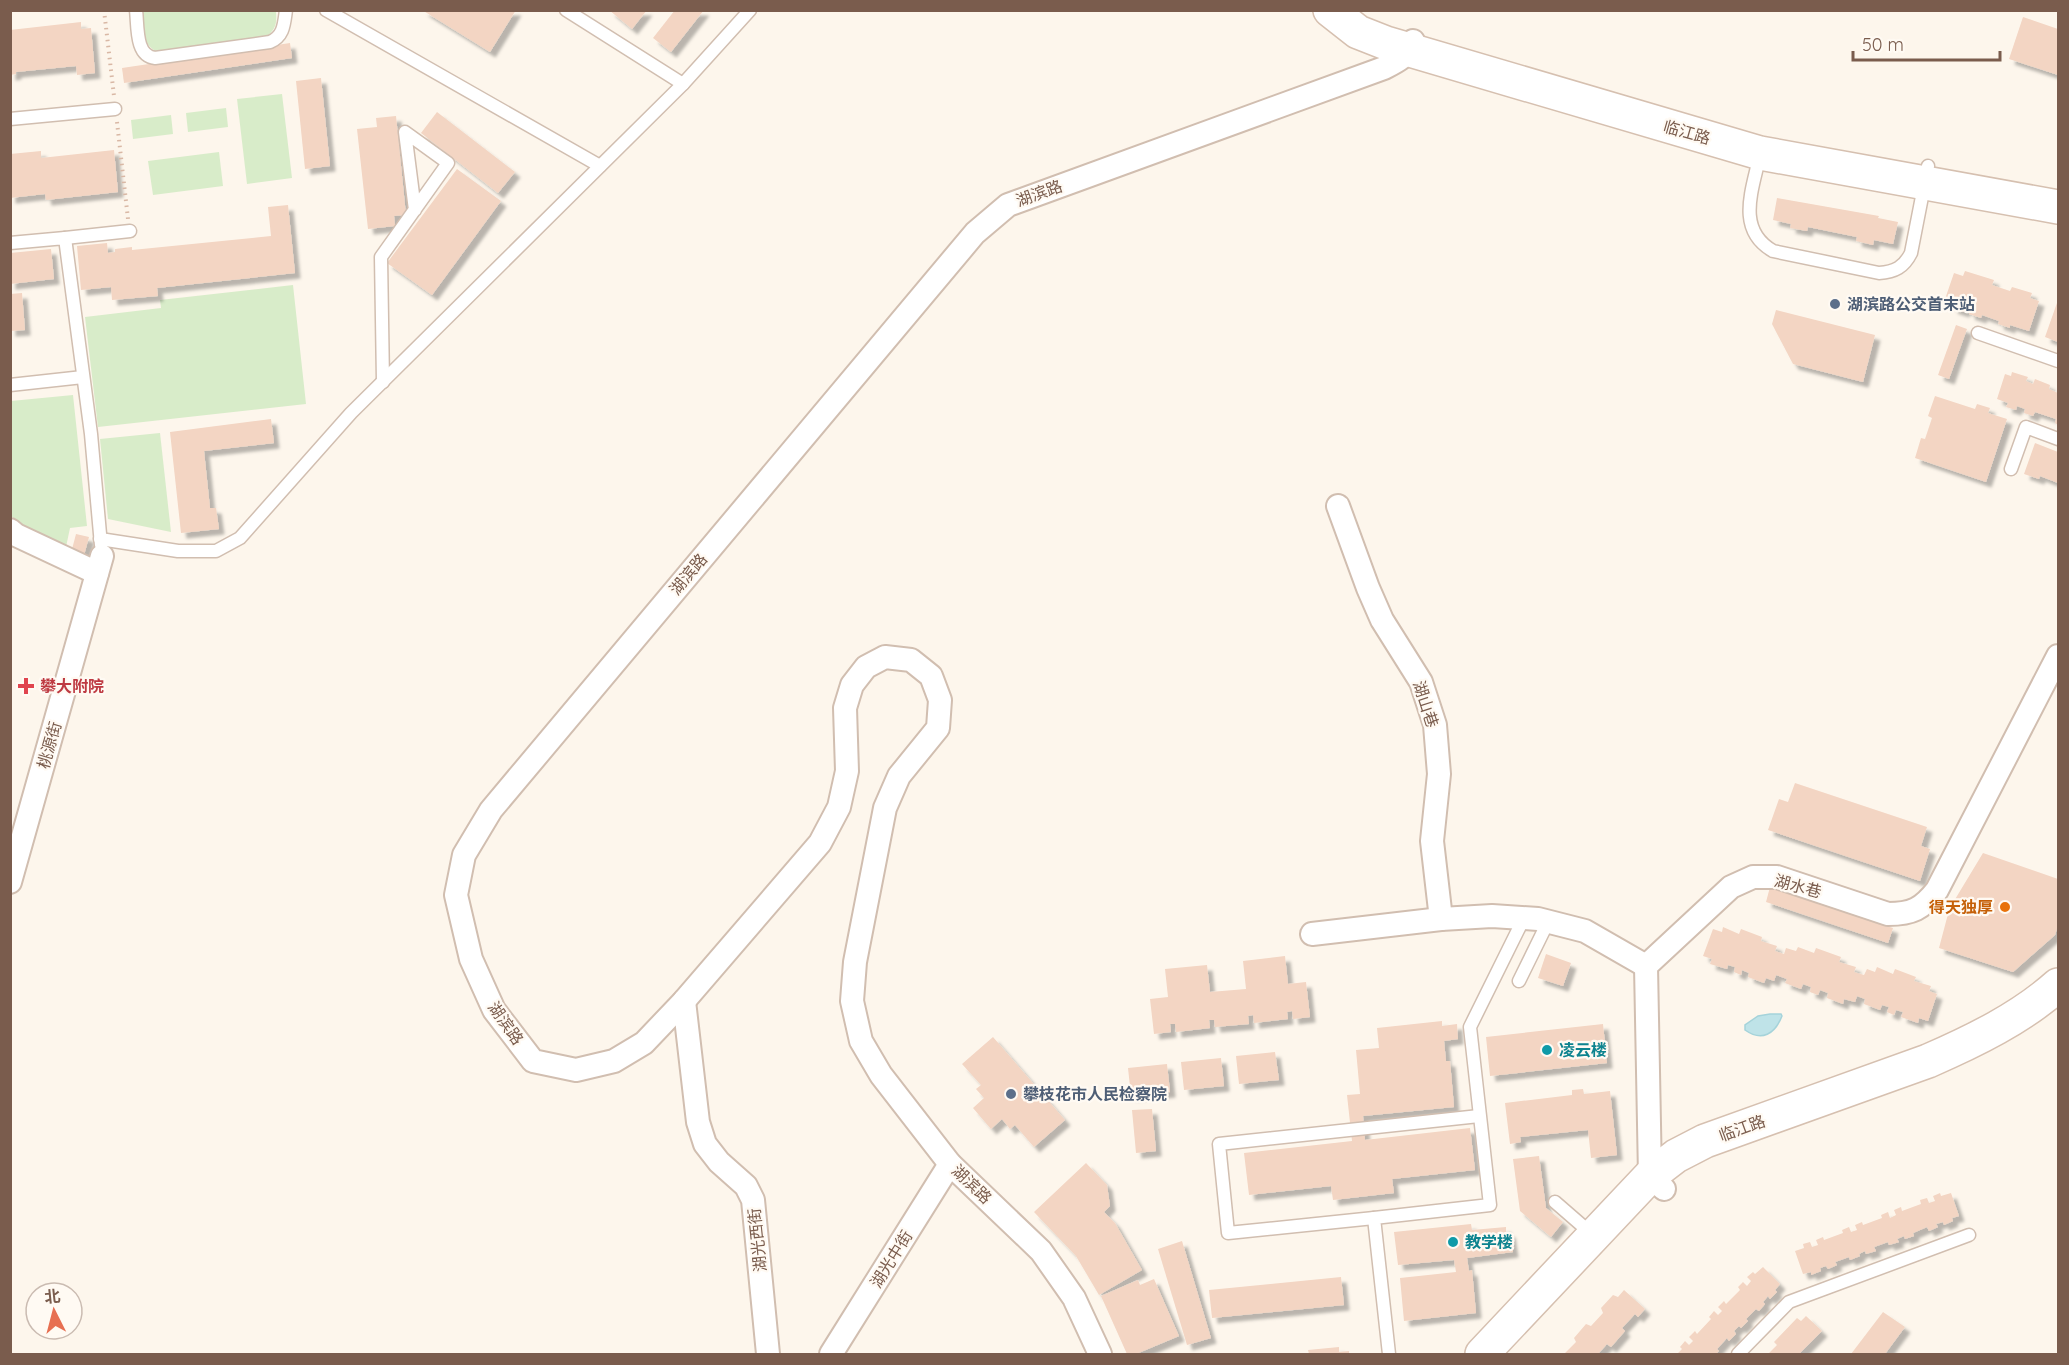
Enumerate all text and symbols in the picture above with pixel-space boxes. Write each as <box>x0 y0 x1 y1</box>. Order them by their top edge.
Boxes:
scale bar <box>1853 24 2000 62</box>
text: 50 m <box>1862 33 1904 56</box>
street label: 临江路 <box>1661 116 1713 148</box>
street label: 湖滨路 <box>1013 175 1065 211</box>
place label: 湖滨路公交首末站 <box>1847 294 1975 314</box>
marker: 湖滨路公交首末站 <box>1828 297 1842 311</box>
street label: 湖滨路 <box>665 549 711 599</box>
place label: 攀大附院 <box>40 676 104 696</box>
marker: 攀大附院 <box>17 677 35 695</box>
street label: 湖山巷 <box>1409 678 1443 730</box>
street label: 桃源街 <box>33 719 65 771</box>
street label: 湖水巷 <box>1772 870 1824 902</box>
place label: 得天独厚 <box>1928 897 1993 917</box>
marker: 得天独厚 <box>1998 900 2012 914</box>
street label: 湖滨路 <box>484 998 528 1048</box>
place label: 凌云楼 <box>1559 1040 1607 1060</box>
marker: 凌云楼 <box>1540 1043 1554 1057</box>
place label: 攀枝花市人民检察院 <box>1023 1084 1167 1104</box>
marker: 攀枝花市人民检察院 <box>1004 1087 1018 1101</box>
street label: 临江路 <box>1716 1110 1768 1146</box>
street label: 湖滨路 <box>948 1160 996 1208</box>
street label: 湖光西街 <box>744 1207 770 1273</box>
street label: 湖光中街 <box>866 1227 916 1291</box>
place label: 教学楼 <box>1465 1232 1513 1252</box>
marker: 教学楼 <box>1446 1235 1460 1249</box>
north arrow <box>24 1281 84 1341</box>
text: 北 <box>43 1285 61 1307</box>

